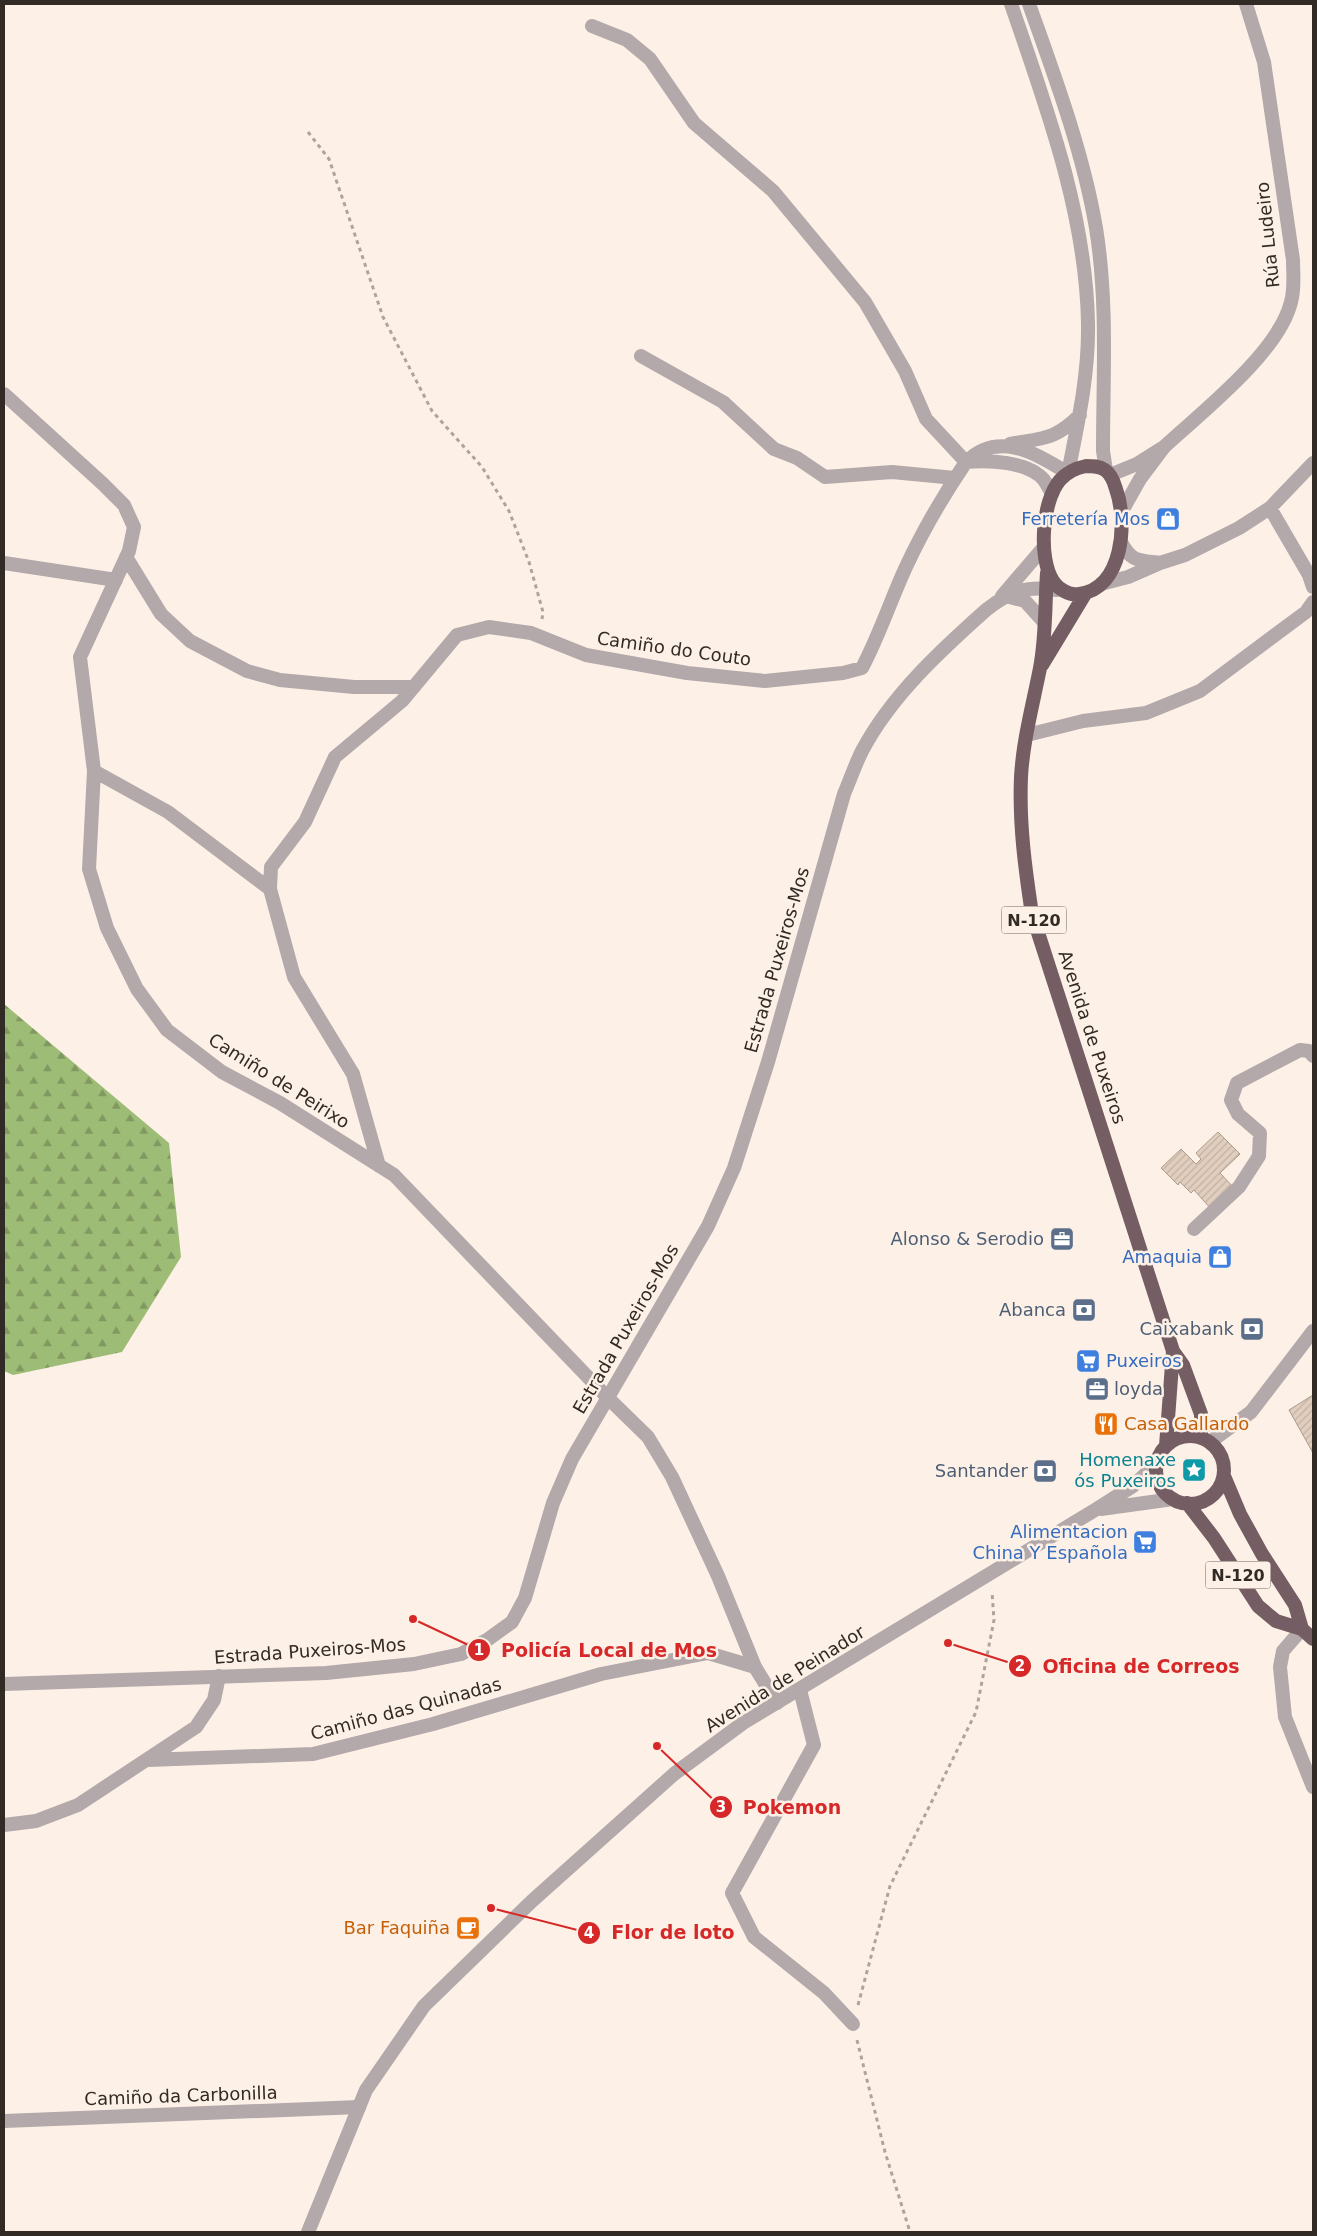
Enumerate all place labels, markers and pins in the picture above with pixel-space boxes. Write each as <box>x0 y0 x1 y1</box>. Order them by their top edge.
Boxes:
shop icon: Ferretería Mos <box>1155 506 1181 532</box>
place label: Ferretería Mos <box>1021 508 1150 529</box>
office icon: Alonso & Serodio <box>1049 1226 1075 1252</box>
place label: Alonso & Serodio <box>890 1228 1044 1249</box>
shop icon: Amaquia <box>1207 1244 1233 1270</box>
place label: Amaquia <box>1122 1246 1202 1267</box>
bank icon: Abanca <box>1071 1297 1097 1323</box>
place label: Abanca <box>999 1299 1066 1320</box>
bank icon: Caixabank <box>1239 1316 1265 1342</box>
place label: Caixabank <box>1139 1318 1235 1339</box>
supermarket icon: Puxeiros <box>1075 1348 1101 1374</box>
place label: Puxeiros <box>1106 1350 1182 1371</box>
office icon: loyda <box>1084 1376 1110 1402</box>
place label: loyda <box>1114 1378 1163 1399</box>
restaurant icon: Casa Gallardo <box>1093 1411 1119 1437</box>
place label: Casa Gallardo <box>1124 1413 1249 1434</box>
place label: Homenaxe ós Puxeiros <box>1074 1449 1176 1491</box>
place icon: Homenaxe ós Puxeiros <box>1181 1457 1207 1483</box>
bank icon: Santander <box>1032 1458 1058 1484</box>
place label: Santander <box>935 1460 1029 1481</box>
place label: Alimentacion China Y Española <box>972 1521 1128 1563</box>
supermarket icon: Alimentacion China Y Española <box>1132 1529 1158 1555</box>
callout: Policía Local de Mos <box>466 1633 727 1667</box>
callout: Oficina de Correos <box>1007 1649 1250 1683</box>
callout: Pokemon <box>708 1790 852 1824</box>
cafe icon: Bar Faquiña <box>455 1915 481 1941</box>
callout: Flor de loto <box>577 1916 745 1950</box>
place label: Bar Faquiña <box>343 1917 450 1938</box>

